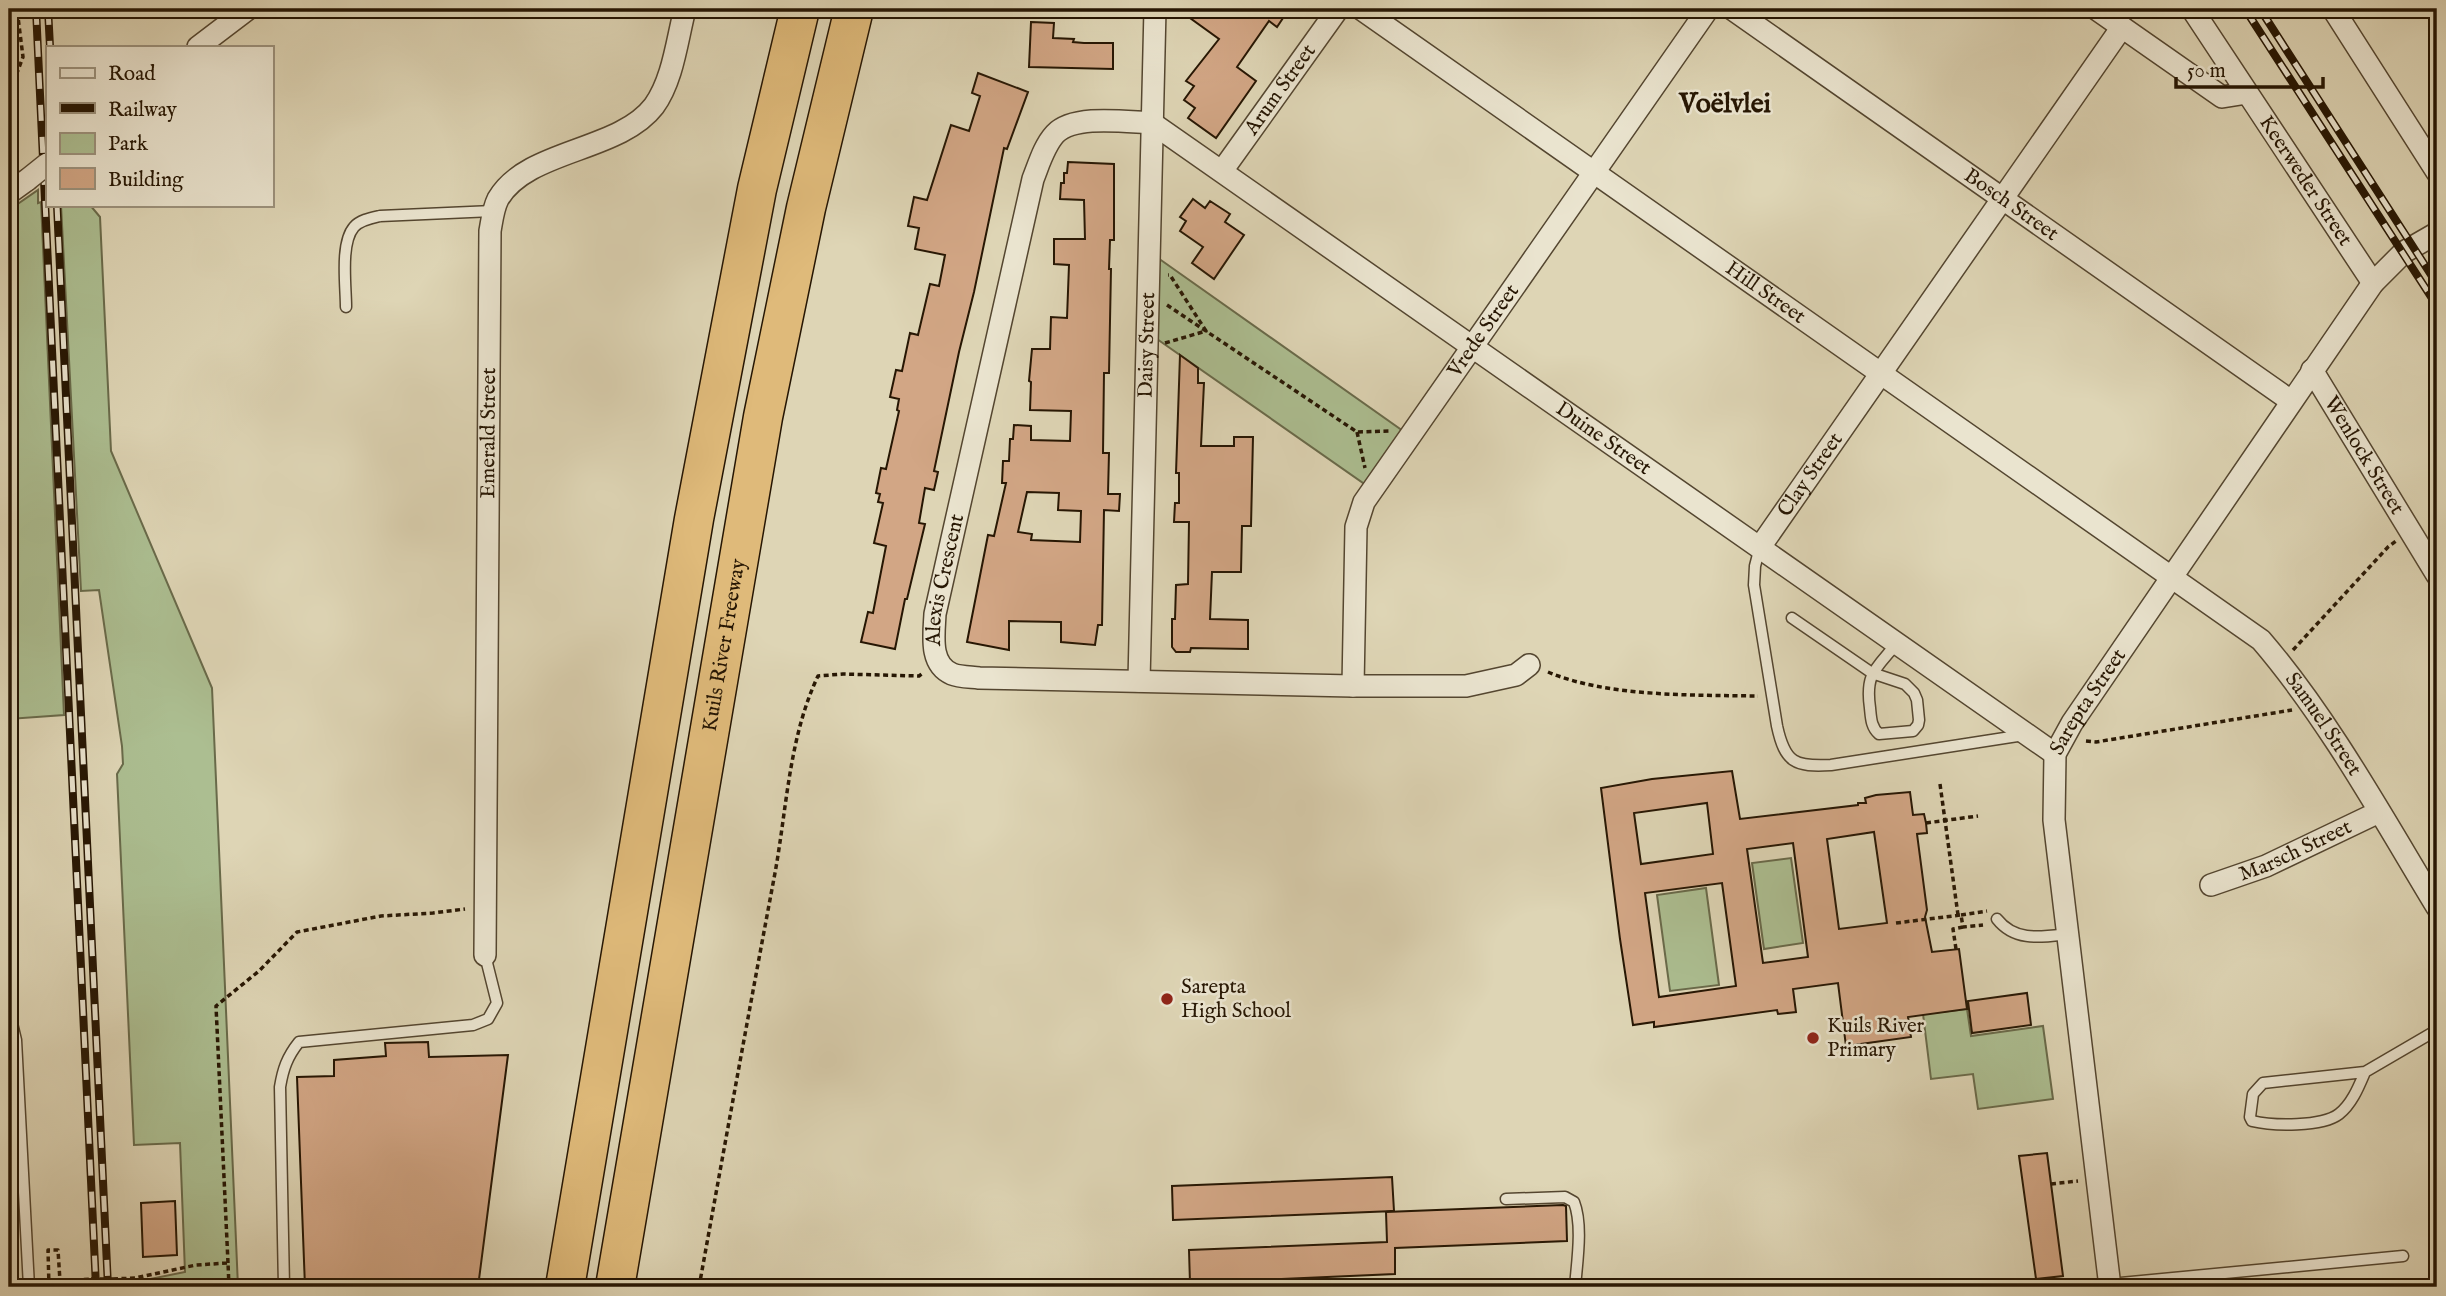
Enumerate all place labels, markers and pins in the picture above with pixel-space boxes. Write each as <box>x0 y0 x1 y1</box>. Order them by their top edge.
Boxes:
place label: Sarepta High School <box>1181 974 1291 1025</box>
marker: Sarepta High School <box>1159 991 1175 1007</box>
place label: Kuils River Primary <box>1827 1013 1925 1064</box>
marker: Kuils River Primary <box>1805 1030 1821 1046</box>

